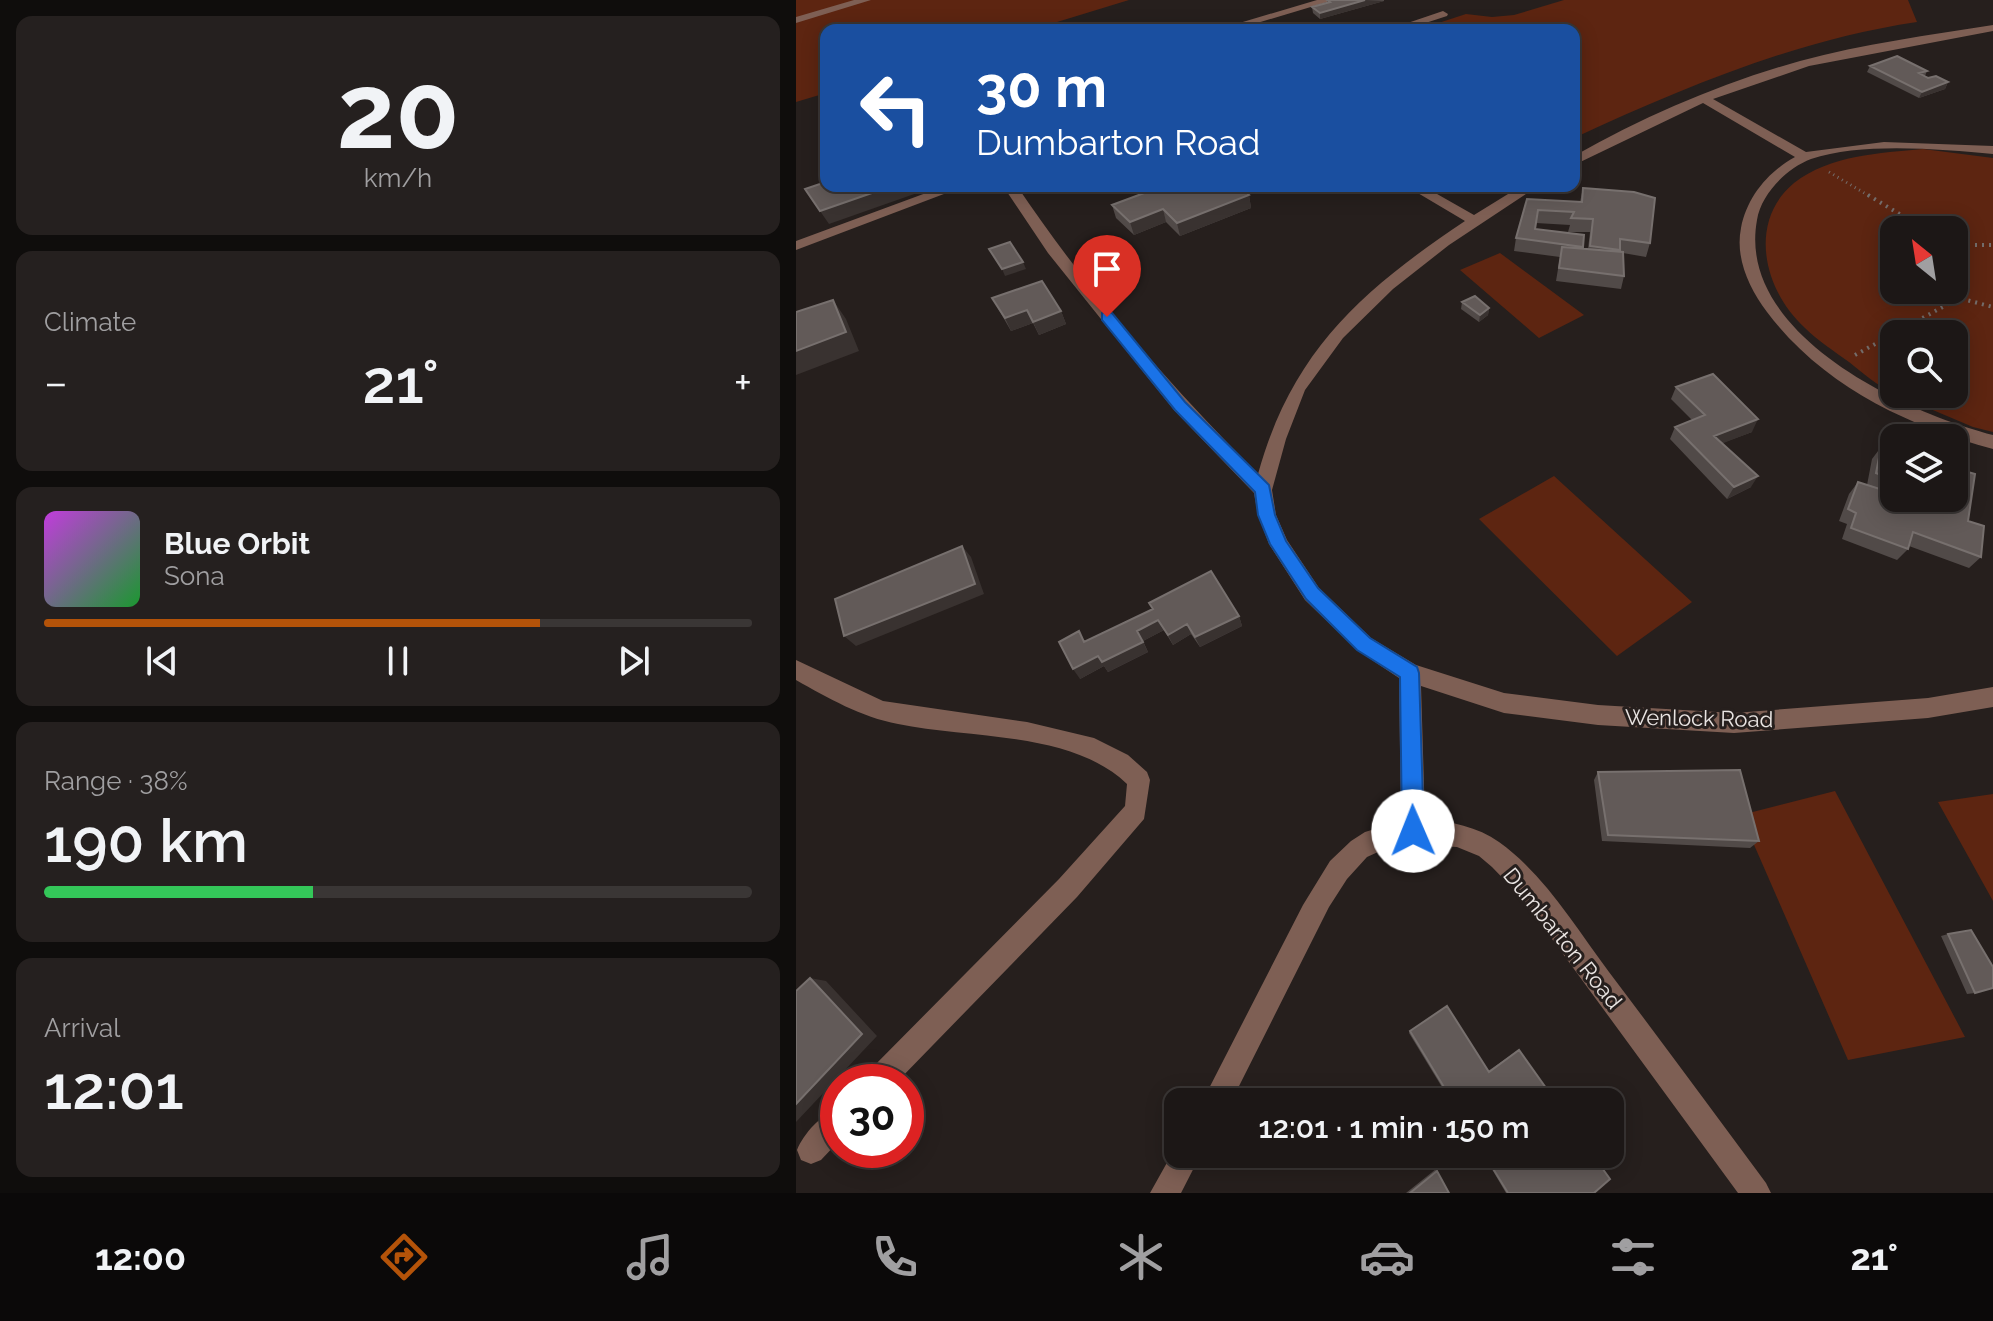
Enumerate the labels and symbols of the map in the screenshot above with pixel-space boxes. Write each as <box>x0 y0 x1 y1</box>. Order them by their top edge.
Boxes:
north arrow <box>1880 216 1968 304</box>
pin <box>1073 235 1141 317</box>
street label: Wenlock Road <box>1625 704 1773 732</box>
position arrow <box>1371 789 1455 873</box>
street label: Dumbarton Road <box>1498 862 1628 1014</box>
speed limit sign: 30 <box>820 1064 924 1168</box>

